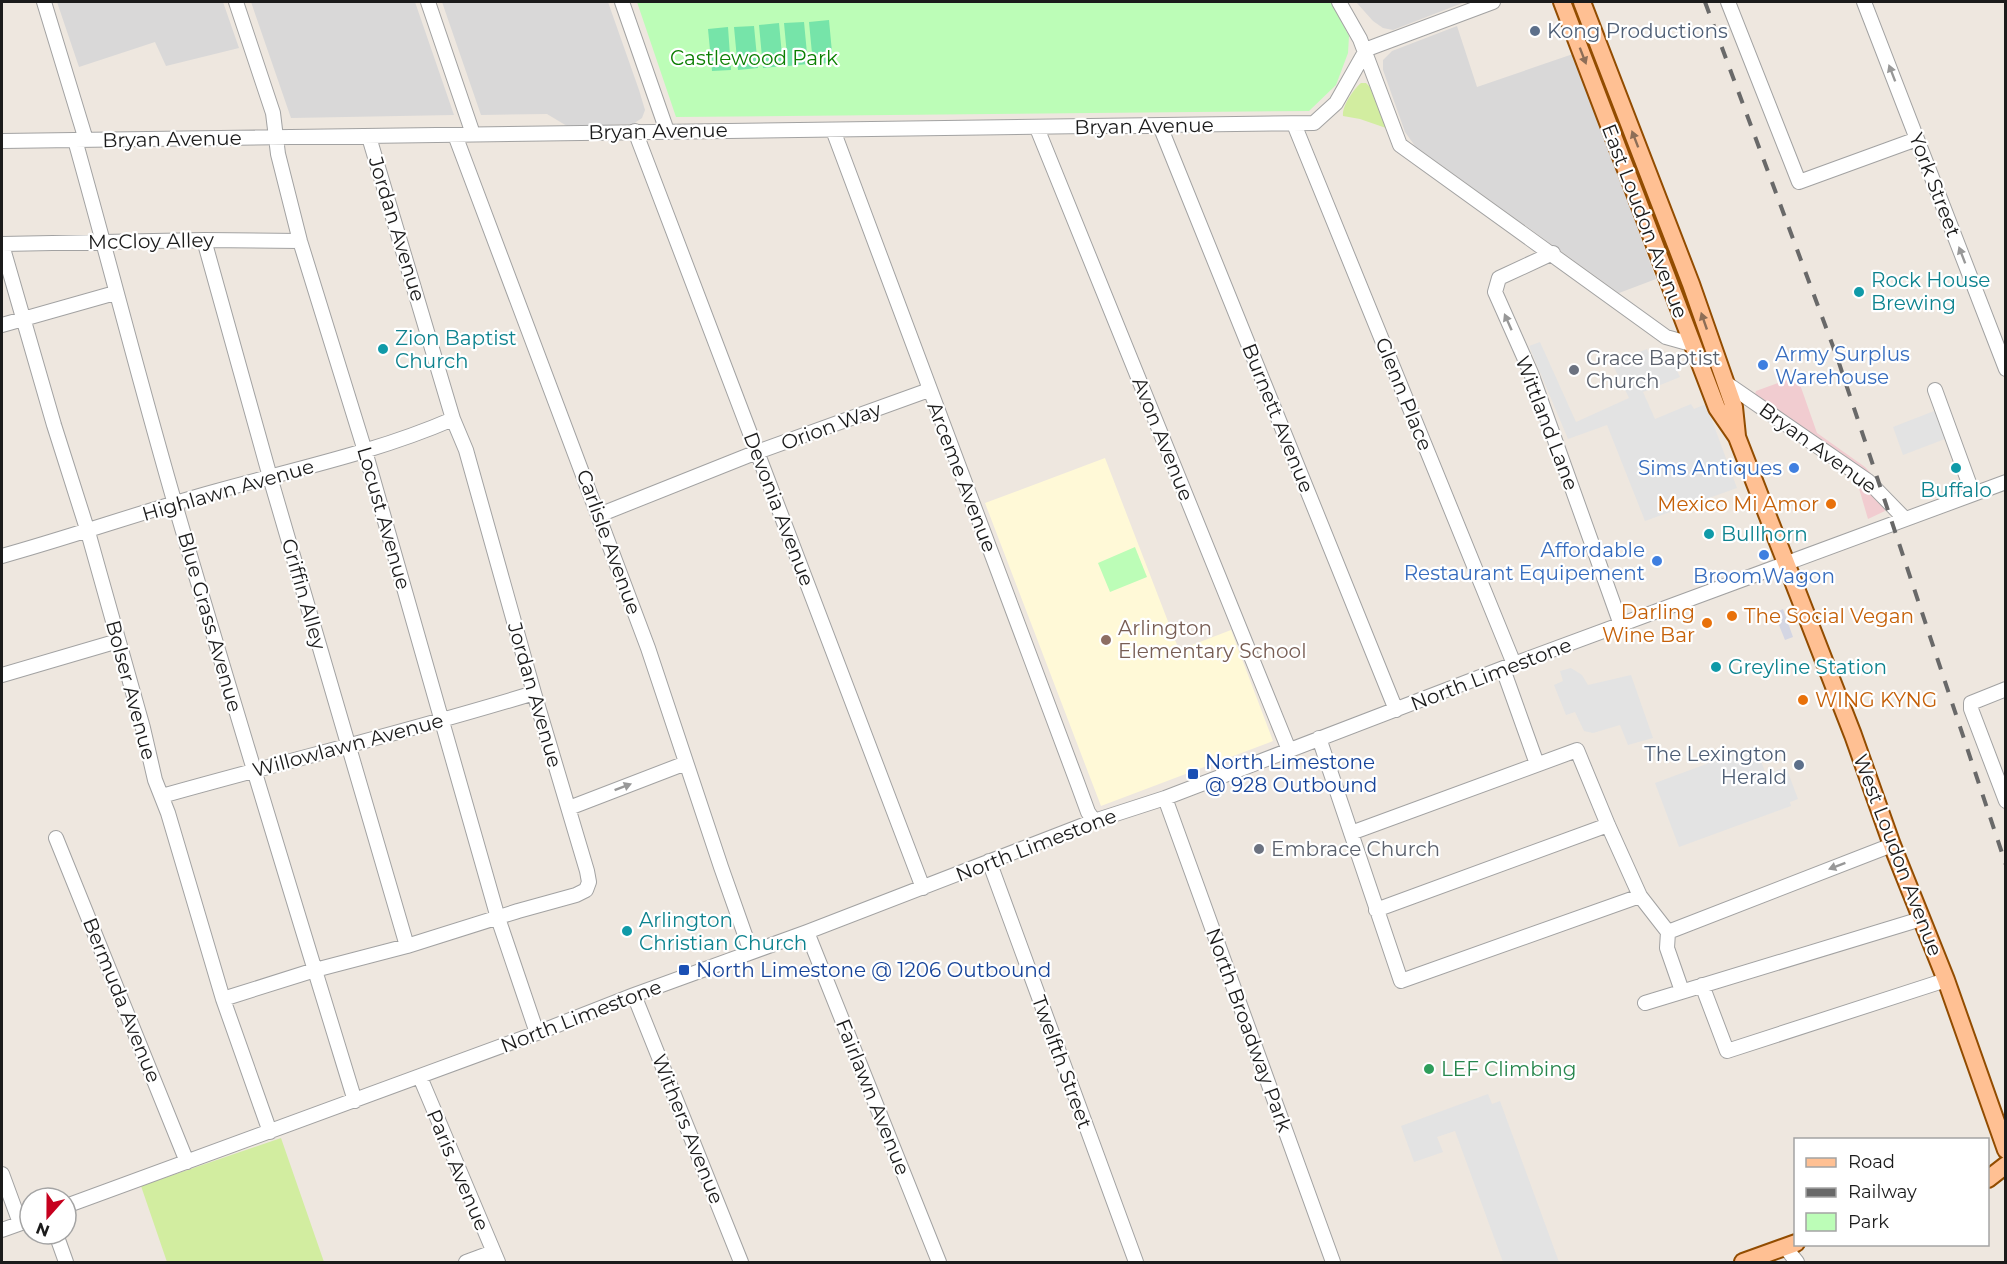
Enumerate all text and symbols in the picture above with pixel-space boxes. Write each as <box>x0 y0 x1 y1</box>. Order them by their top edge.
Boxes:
place label: Kong Productions <box>1547 19 1728 43</box>
marker: Kong Productions <box>1528 24 1542 38</box>
park label: Castlewood Park <box>670 46 838 70</box>
one-way arrow <box>1578 47 1588 65</box>
one-way arrow <box>1887 64 1897 82</box>
street label: Bryan Avenue <box>1074 113 1214 139</box>
street label: Bryan Avenue <box>588 118 728 144</box>
street label: East Loudon Avenue <box>1597 120 1693 322</box>
street label: Bryan Avenue <box>102 126 242 152</box>
one-way arrow <box>1630 129 1640 147</box>
street label: York Street <box>1904 130 1966 240</box>
street label: Jordan Avenue <box>363 153 430 304</box>
street label: McCloy Alley <box>88 228 214 254</box>
one-way arrow <box>1957 246 1967 264</box>
place label: Rock House Brewing <box>1871 268 1990 315</box>
marker: Rock House Brewing <box>1852 285 1866 299</box>
one-way arrow <box>1698 312 1708 330</box>
one-way arrow <box>1503 313 1513 331</box>
place label: Zion Baptist Church <box>395 326 517 373</box>
street label: Glenn Place <box>1370 334 1438 454</box>
street label: Burnett Avenue <box>1237 340 1319 496</box>
marker: Zion Baptist Church <box>376 342 390 356</box>
place label: Army Surplus Warehouse <box>1775 342 1910 389</box>
place label: Grace Baptist Church <box>1586 346 1721 393</box>
street label: Wittland Lane <box>1510 353 1584 493</box>
marker: Army Surplus Warehouse <box>1756 358 1770 372</box>
marker: Grace Baptist Church <box>1567 363 1581 377</box>
street label: Avon Avenue <box>1127 374 1199 504</box>
street label: Orion Way <box>778 397 884 455</box>
street label: Bryan Avenue <box>1755 397 1881 499</box>
street label: Arceme Avenue <box>922 398 1002 556</box>
street label: Devonia Avenue <box>739 429 819 589</box>
street label: Locust Avenue <box>352 444 416 592</box>
street label: Highlawn Avenue <box>139 454 317 526</box>
place label: Sims Antiques <box>1638 456 1782 480</box>
marker: Sims Antiques <box>1787 461 1801 475</box>
marker: Buffalo <box>1949 461 1963 475</box>
street label: Carlisle Avenue <box>572 466 646 618</box>
place label: Buffalo <box>1920 478 1992 502</box>
place label: Mexico Mi Amor <box>1657 492 1819 516</box>
marker: Mexico Mi Amor <box>1824 497 1838 511</box>
place label: Bullhorn <box>1721 522 1808 546</box>
marker: Bullhorn <box>1702 527 1716 541</box>
street label: Blue Grass Avenue <box>173 529 247 715</box>
street label: Griffin Alley <box>277 536 331 652</box>
place label: Affordable Restaurant Equipement <box>1404 538 1645 585</box>
marker: BroomWagon <box>1757 548 1771 562</box>
marker: Affordable Restaurant Equipement <box>1650 554 1664 568</box>
place label: BroomWagon <box>1693 564 1835 588</box>
place label: Darling Wine Bar <box>1602 600 1695 647</box>
place label: The Social Vegan <box>1744 604 1914 628</box>
marker: The Social Vegan <box>1725 609 1739 623</box>
place label: Arlington Elementary School <box>1118 616 1307 663</box>
marker: Darling Wine Bar <box>1700 616 1714 630</box>
street label: Bolser Avenue <box>101 618 161 762</box>
street label: Jordan Avenue <box>503 619 567 770</box>
street label: North Limestone <box>1407 632 1575 716</box>
marker: Arlington Elementary School <box>1099 633 1113 647</box>
place label: Greyline Station <box>1728 655 1887 679</box>
marker: Greyline Station <box>1709 660 1723 674</box>
place label: WING KYNG <box>1815 688 1937 712</box>
marker: WING KYNG <box>1796 693 1810 707</box>
street label: Willowlawn Avenue <box>250 708 446 782</box>
place label: The Lexington Herald <box>1644 742 1787 789</box>
place label: North Limestone @ 928 Outbound <box>1205 750 1377 797</box>
street label: West Loudon Avenue <box>1848 751 1948 959</box>
marker: The Lexington Herald <box>1792 758 1806 772</box>
marker: North Limestone @ 928 Outbound <box>1186 767 1200 781</box>
one-way arrow <box>614 782 632 791</box>
street label: North Limestone <box>952 803 1120 887</box>
place label: Embrace Church <box>1271 837 1440 861</box>
marker: Embrace Church <box>1252 842 1266 856</box>
one-way arrow <box>1828 862 1846 872</box>
place label: Arlington Christian Church <box>639 908 807 955</box>
street label: Bermuda Avenue <box>78 914 166 1086</box>
marker: Arlington Christian Church <box>620 924 634 938</box>
street label: North Broadway Park <box>1201 925 1297 1135</box>
place label: North Limestone @ 1206 Outbound <box>696 958 1051 982</box>
marker: North Limestone @ 1206 Outbound <box>677 963 691 977</box>
street label: North Limestone <box>497 974 665 1058</box>
street label: Twelfth Street <box>1027 992 1097 1132</box>
street label: Fairlawn Avenue <box>831 1016 915 1178</box>
street label: Withers Avenue <box>647 1051 729 1207</box>
place label: LEF Climbing <box>1441 1057 1576 1081</box>
marker: LEF Climbing <box>1422 1062 1436 1076</box>
street label: Paris Avenue <box>422 1106 494 1234</box>
legend <box>1794 1138 1989 1246</box>
text: Road <box>1848 1151 1895 1173</box>
text: Railway <box>1848 1181 1917 1203</box>
north arrow <box>18 1186 78 1246</box>
text: Park <box>1848 1211 1889 1233</box>
text: N <box>33 1218 52 1241</box>

